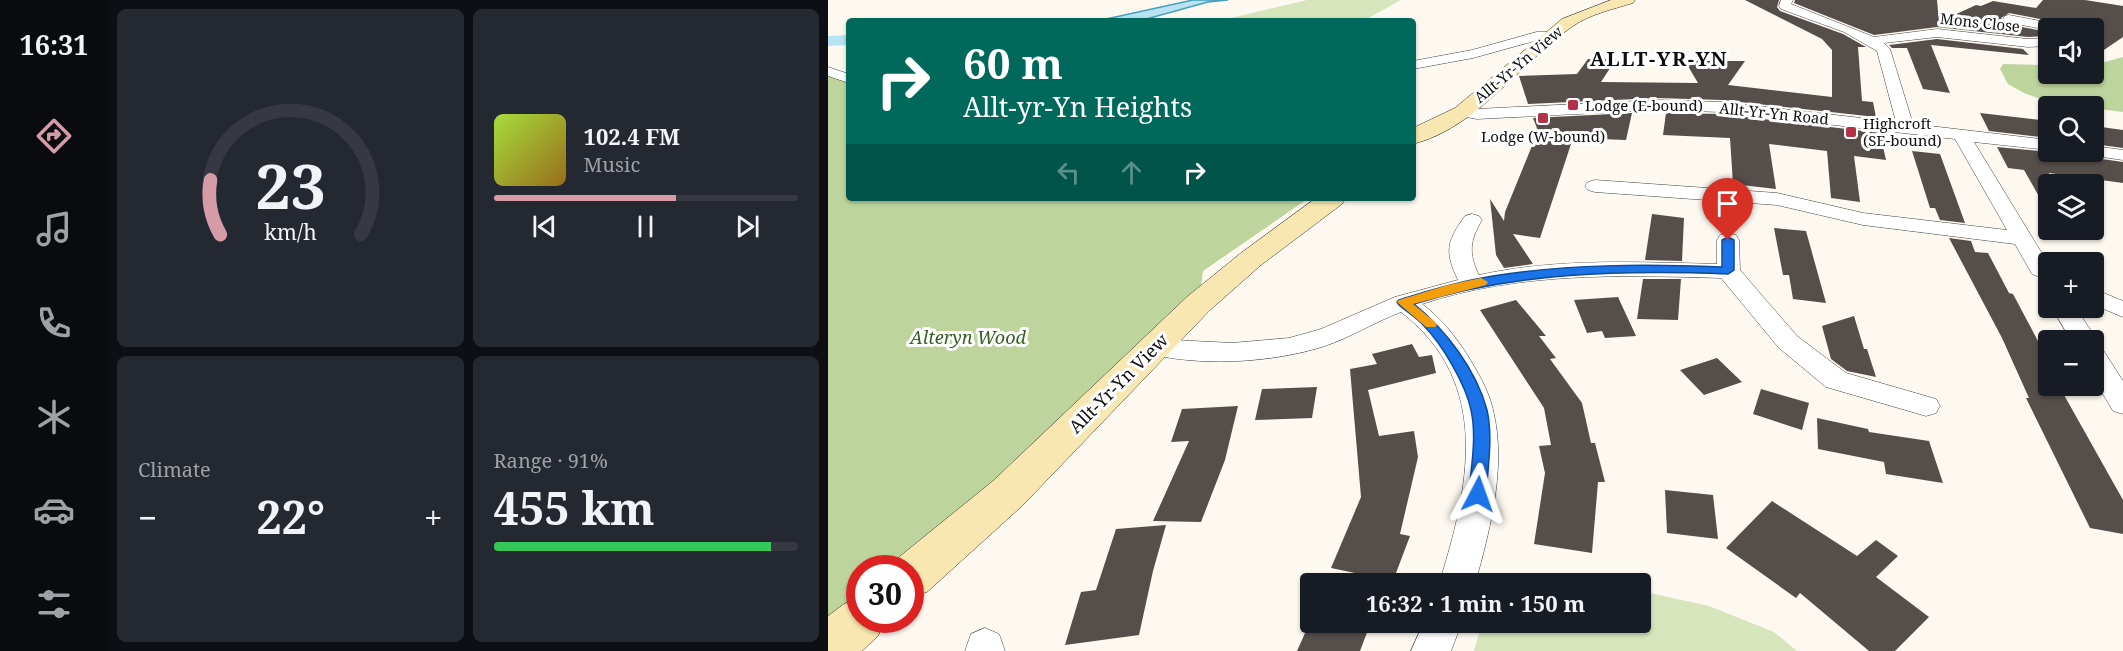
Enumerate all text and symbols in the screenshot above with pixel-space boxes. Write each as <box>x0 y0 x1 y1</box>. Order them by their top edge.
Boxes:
street label: Mons Close <box>1939 8 2021 36</box>
map controls <box>2038 18 2104 396</box>
button: sound <box>2038 18 2104 84</box>
street label: Allt-Yr-Yn View <box>1470 21 1567 107</box>
text: 16:31 <box>19 26 89 63</box>
text: 60 m <box>963 34 1063 91</box>
icon: right <box>864 42 942 120</box>
district label: ALLT-YR-YN <box>1590 45 1728 72</box>
text: Allt-yr-Yn Heights <box>963 88 1192 125</box>
place label: Lodge (E-bound) <box>1585 95 1703 115</box>
button: search <box>2038 96 2104 162</box>
street label: Allt-Yr-Yn Road <box>1718 97 1830 129</box>
marker: Lodge (E-bound) <box>1566 98 1580 112</box>
marker: Lodge (W-bound) <box>1536 111 1550 125</box>
place label: Highcroft (SE-bound) <box>1863 113 1942 150</box>
icon: directions <box>33 115 75 157</box>
text: 102.4 FM <box>584 121 680 151</box>
marker: Highcroft (SE-bound) <box>1844 125 1858 139</box>
place label: Lodge (W-bound) <box>1481 126 1605 146</box>
text: 23 <box>255 142 326 227</box>
text: Music <box>584 151 640 178</box>
icon: left <box>1052 156 1085 189</box>
icon: ahead <box>1115 156 1148 189</box>
icon: right <box>1178 156 1211 189</box>
button: layers <box>2038 174 2104 240</box>
pin <box>1702 178 1753 240</box>
icon: arrive <box>1711 187 1744 220</box>
icon: music <box>33 208 75 250</box>
icon: previous <box>528 210 561 243</box>
icon: pause <box>629 210 662 243</box>
icon: next <box>731 210 764 243</box>
text: km/h <box>264 218 317 247</box>
button: + <box>2038 252 2104 318</box>
icon: phone <box>33 302 75 344</box>
park label: Alteryn Wood <box>908 325 1027 349</box>
street label: Allt-Yr-Yn View <box>1063 328 1173 438</box>
button: − <box>2038 330 2104 396</box>
icon: climate <box>33 396 75 438</box>
text: Range · 91% <box>494 447 608 474</box>
text: Climate <box>138 456 211 483</box>
position arrow <box>1446 462 1510 526</box>
text: 455 km <box>494 477 655 538</box>
text: 22° <box>256 486 325 547</box>
icon: car <box>33 489 75 531</box>
text: − <box>138 495 157 540</box>
text: + <box>424 495 442 540</box>
speed limit sign: 30 <box>846 555 924 633</box>
icon: filters <box>33 583 75 625</box>
text: 16:32 · 1 min · 150 m <box>1366 588 1585 618</box>

